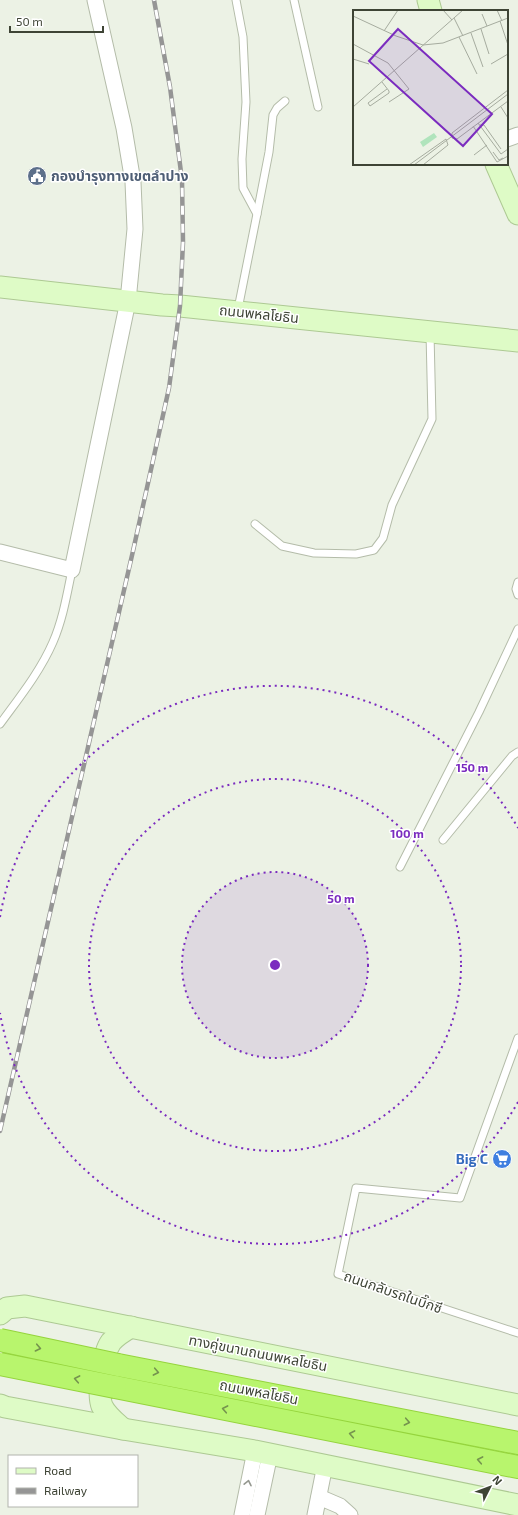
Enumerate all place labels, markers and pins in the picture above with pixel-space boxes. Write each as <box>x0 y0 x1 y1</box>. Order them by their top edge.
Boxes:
public building icon: กองบำรุงทางเขตลำปาง <box>26 165 48 187</box>
place label: กองบำรุงทางเขตลำปาง <box>51 167 189 185</box>
centre of rings <box>268 958 282 972</box>
supermarket icon: Big C <box>491 1148 513 1170</box>
place label: Big C <box>456 1150 488 1167</box>

